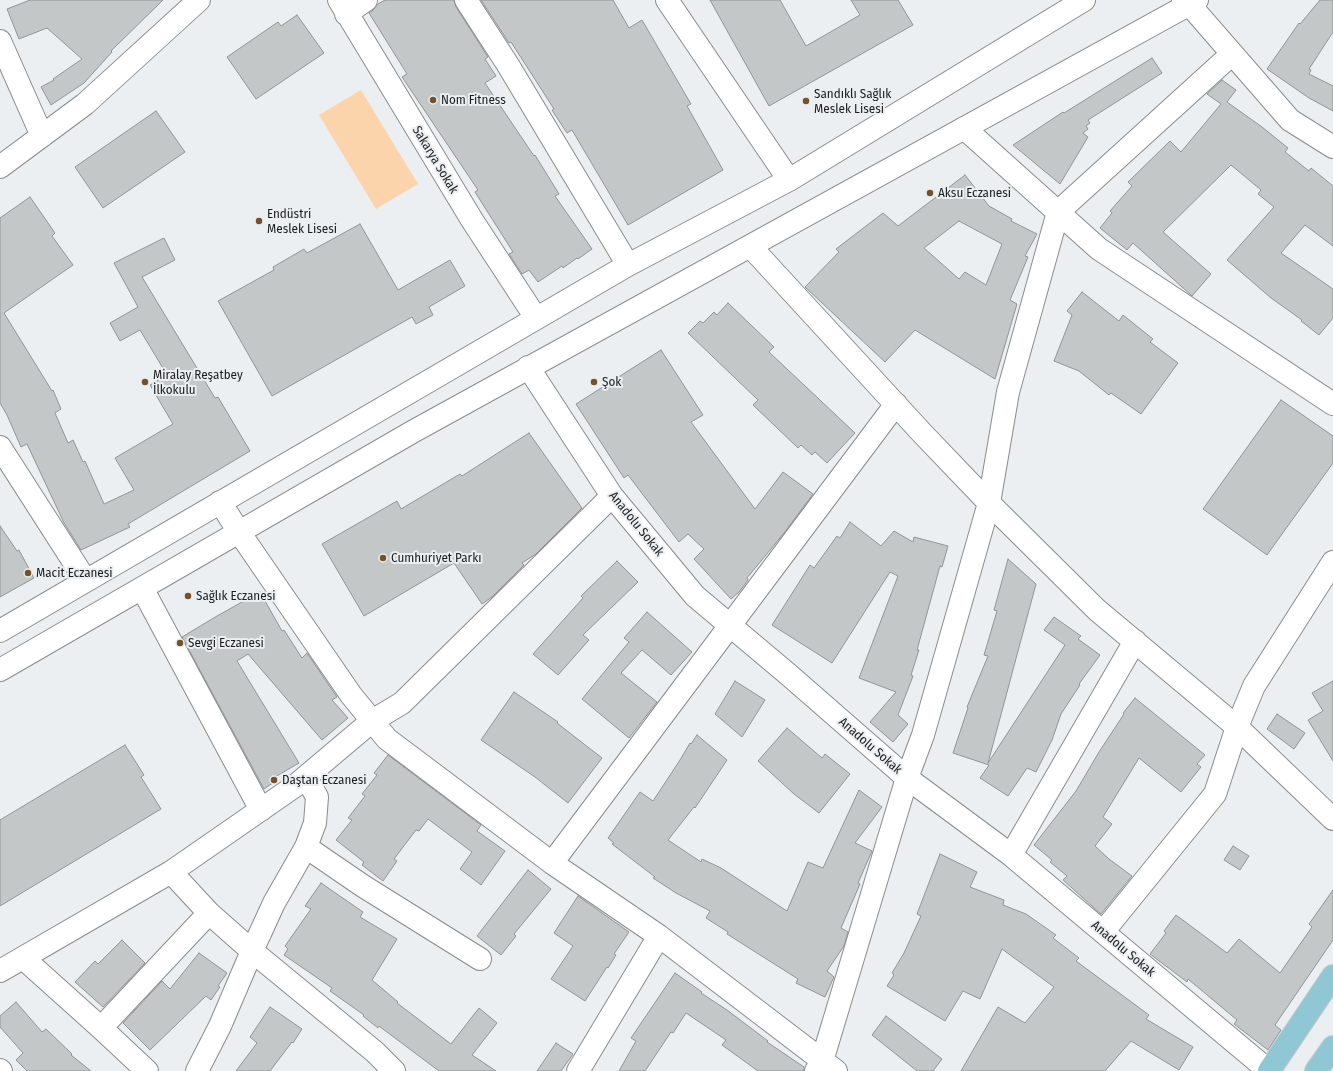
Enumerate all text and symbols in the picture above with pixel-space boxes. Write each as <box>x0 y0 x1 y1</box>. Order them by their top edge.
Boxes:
place label: Sandıklı Sağlık Meslek Lisesi <box>814 86 891 117</box>
place label: Nom Fitness <box>441 92 506 108</box>
marker: Nom Fitness <box>428 95 438 105</box>
marker: Sandıklı Sağlık Meslek Lisesi <box>801 96 811 106</box>
street label: Sakarya Sokak <box>409 123 461 197</box>
place label: Aksu Eczanesi <box>938 185 1011 201</box>
marker: Aksu Eczanesi <box>925 188 935 198</box>
place label: Endüstri Meslek Lisesi <box>267 206 337 237</box>
marker: Endüstri Meslek Lisesi <box>254 216 264 226</box>
place label: Miralay Reşatbey İlkokulu <box>153 367 243 398</box>
place label: Şok <box>602 374 621 390</box>
marker: Miralay Reşatbey İlkokulu <box>140 377 150 387</box>
marker: Şok <box>589 377 599 387</box>
street label: Anadolu Sokak <box>605 488 667 560</box>
place label: Cumhuriyet Parkı <box>391 550 481 566</box>
marker: Cumhuriyet Parkı <box>378 553 388 563</box>
place label: Macit Eczanesi <box>36 565 113 581</box>
marker: Macit Eczanesi <box>23 568 33 578</box>
place label: Sağlık Eczanesi <box>196 588 275 604</box>
marker: Sağlık Eczanesi <box>183 591 193 601</box>
place label: Sevgi Eczanesi <box>188 635 264 651</box>
marker: Sevgi Eczanesi <box>175 638 185 648</box>
street label: Anadolu Sokak <box>835 714 905 778</box>
place label: Daştan Eczanesi <box>282 772 367 788</box>
marker: Daştan Eczanesi <box>269 775 279 785</box>
street label: Anadolu Sokak <box>1088 918 1158 980</box>

